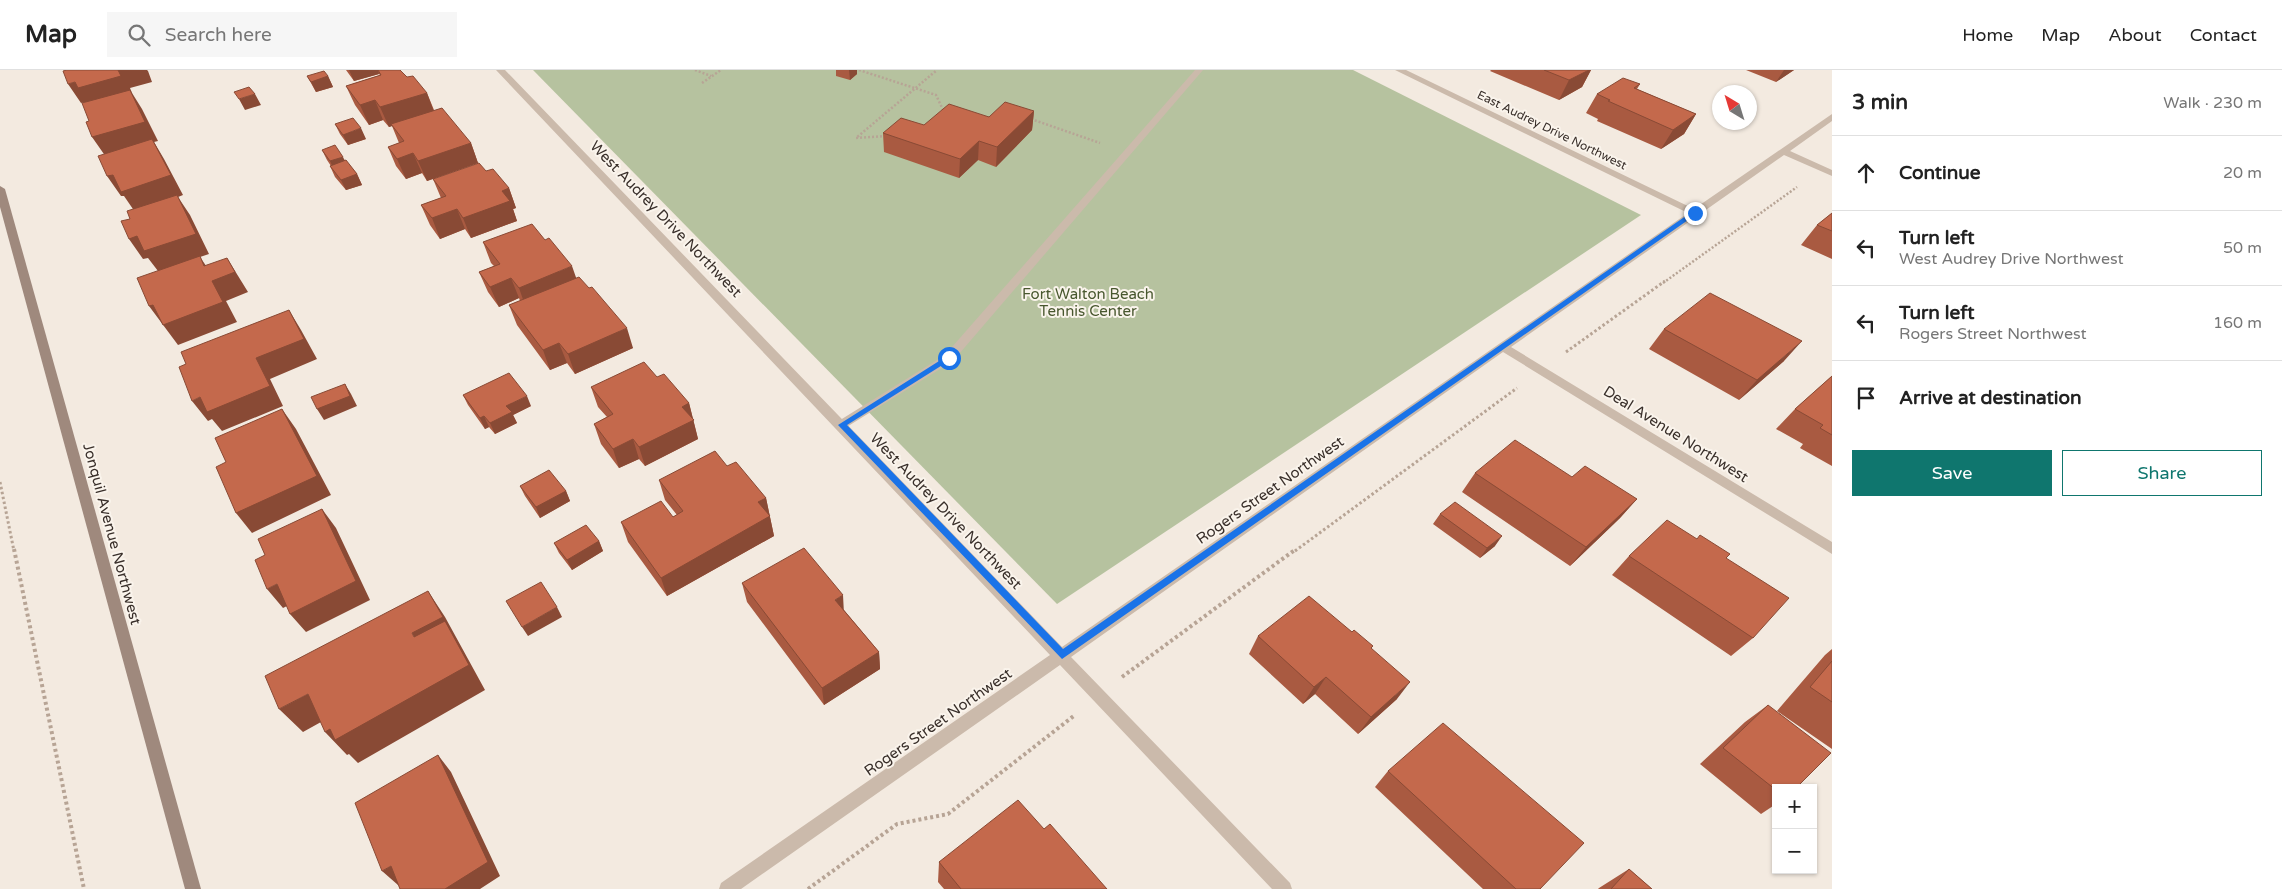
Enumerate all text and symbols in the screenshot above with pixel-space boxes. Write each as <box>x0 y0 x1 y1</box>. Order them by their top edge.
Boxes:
search box <box>107 12 457 57</box>
text: Map <box>25 20 77 49</box>
icon: search <box>125 21 153 49</box>
text: Search here <box>165 24 272 46</box>
text: Home <box>1962 24 2013 46</box>
text: Map <box>2041 24 2080 46</box>
text: About <box>2108 24 2162 46</box>
text: Contact <box>2190 24 2257 46</box>
north arrow <box>1712 85 1757 130</box>
street label: East Audrey Drive Northwest <box>1475 88 1629 173</box>
text: 3 min <box>1852 90 1908 115</box>
text: Walk · 230 m <box>2163 93 2262 113</box>
street label: West Audrey Drive Northwest <box>586 137 746 301</box>
icon: ahead <box>1852 159 1880 187</box>
text: Continue <box>1899 162 1981 184</box>
text: 20 m <box>2223 163 2262 183</box>
route end <box>1684 202 1707 225</box>
text: Turn left <box>1899 227 1975 249</box>
icon: left <box>1852 234 1880 262</box>
text: 50 m <box>2223 238 2262 258</box>
text: West Audrey Drive Northwest <box>1899 249 2124 269</box>
park label: Fort Walton Beach Tennis Center <box>1022 285 1154 320</box>
text: Turn left <box>1899 302 1975 324</box>
icon: left <box>1852 309 1880 337</box>
text: 160 m <box>2213 313 2262 333</box>
text: Rogers Street Northwest <box>1899 324 2087 344</box>
route start <box>938 347 961 370</box>
street label: Deal Avenue Northwest <box>1600 382 1752 486</box>
icon: arrive <box>1852 384 1880 412</box>
text: Arrive at destination <box>1899 387 2082 409</box>
street label: West Audrey Drive Northwest <box>866 429 1026 593</box>
street label: Rogers Street Northwest <box>1193 432 1347 548</box>
street label: Jonquil Avenue Northwest <box>79 441 145 627</box>
button: Save <box>1852 450 2052 496</box>
button: Share <box>2062 450 2262 496</box>
street label: Rogers Street Northwest <box>861 664 1015 780</box>
map controls <box>1772 784 1817 874</box>
button: + <box>1772 784 1817 829</box>
button: − <box>1772 829 1817 874</box>

